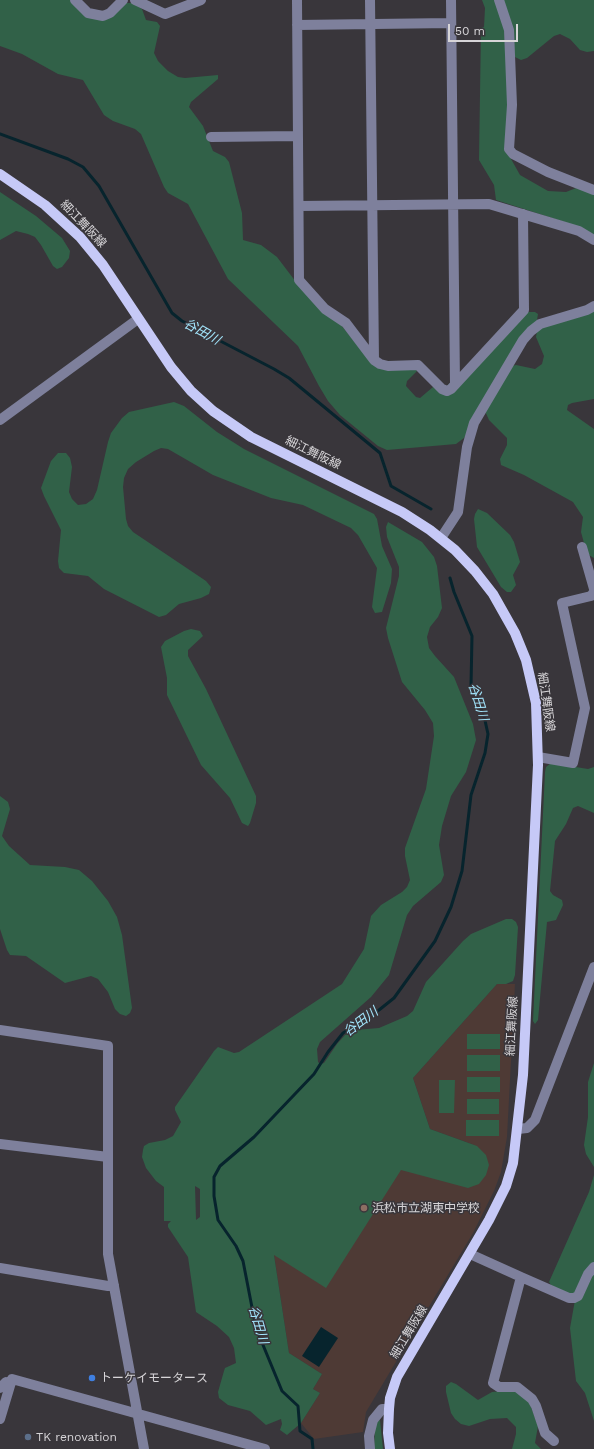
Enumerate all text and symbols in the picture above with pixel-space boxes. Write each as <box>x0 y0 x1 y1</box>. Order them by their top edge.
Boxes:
scale bar <box>450 16 520 42</box>
text: 50 m <box>455 24 485 38</box>
street label: 細江舞阪線 <box>57 197 109 251</box>
water label: 谷田川 <box>181 316 223 348</box>
street label: 細江舞阪線 <box>283 433 343 473</box>
street label: 細江舞阪線 <box>535 671 557 733</box>
water label: 谷田川 <box>465 681 491 723</box>
street label: 細江舞阪線 <box>503 996 521 1056</box>
water label: 谷田川 <box>341 1004 381 1040</box>
place label: 浜松市立湖東中学校 <box>372 1201 480 1215</box>
marker: 浜松市立湖東中学校 <box>359 1203 369 1213</box>
street label: 細江舞阪線 <box>387 1303 431 1361</box>
water label: 谷田川 <box>245 1304 271 1346</box>
place label: トーケイモータース <box>100 1371 208 1385</box>
marker: トーケイモータース <box>87 1373 97 1383</box>
place label: TK renovation <box>36 1430 117 1444</box>
marker: TK renovation <box>23 1432 33 1442</box>

